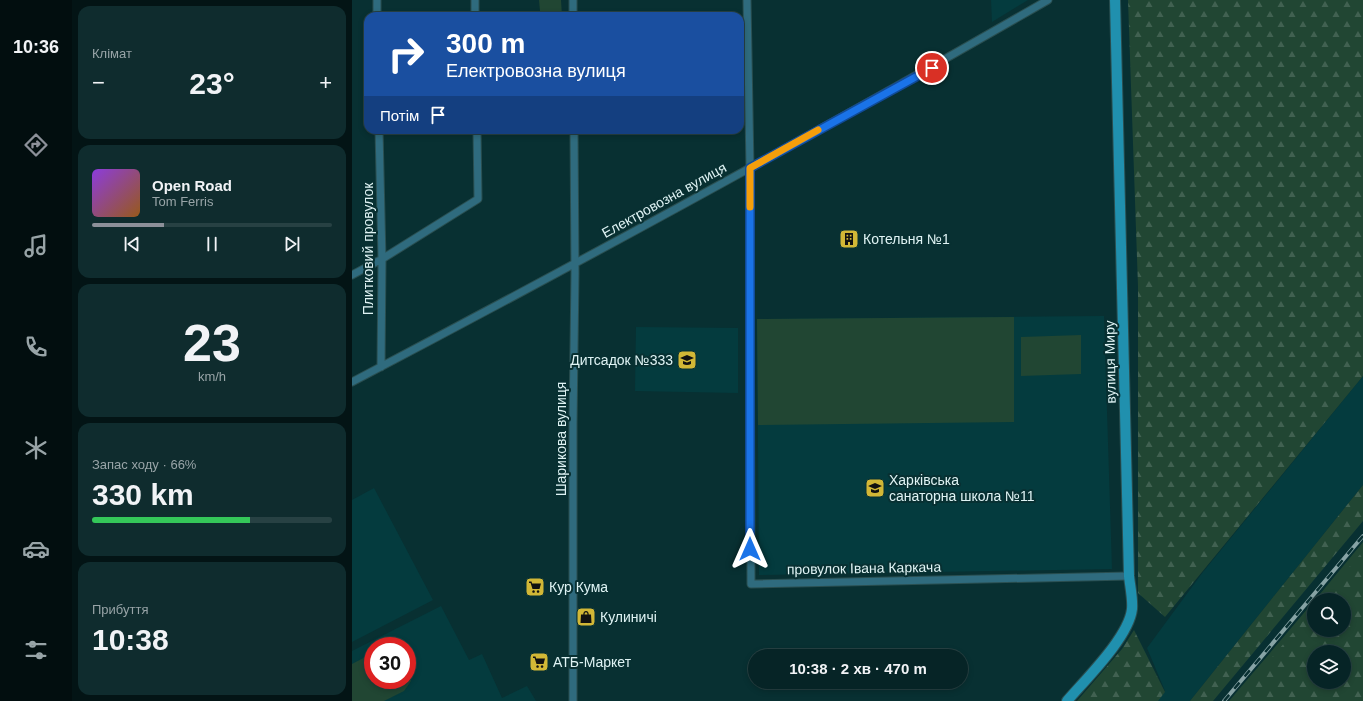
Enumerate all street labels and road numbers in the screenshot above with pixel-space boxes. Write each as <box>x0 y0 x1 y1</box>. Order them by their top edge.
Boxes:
street label: Електровозна вулиця <box>599 159 729 241</box>
street label: Плитковий провулок <box>360 182 376 315</box>
street label: вулиця Миру <box>1101 320 1119 404</box>
street label: Шарикова вулиця <box>553 382 569 496</box>
street label: провулок Івана Каркача <box>787 559 941 577</box>

